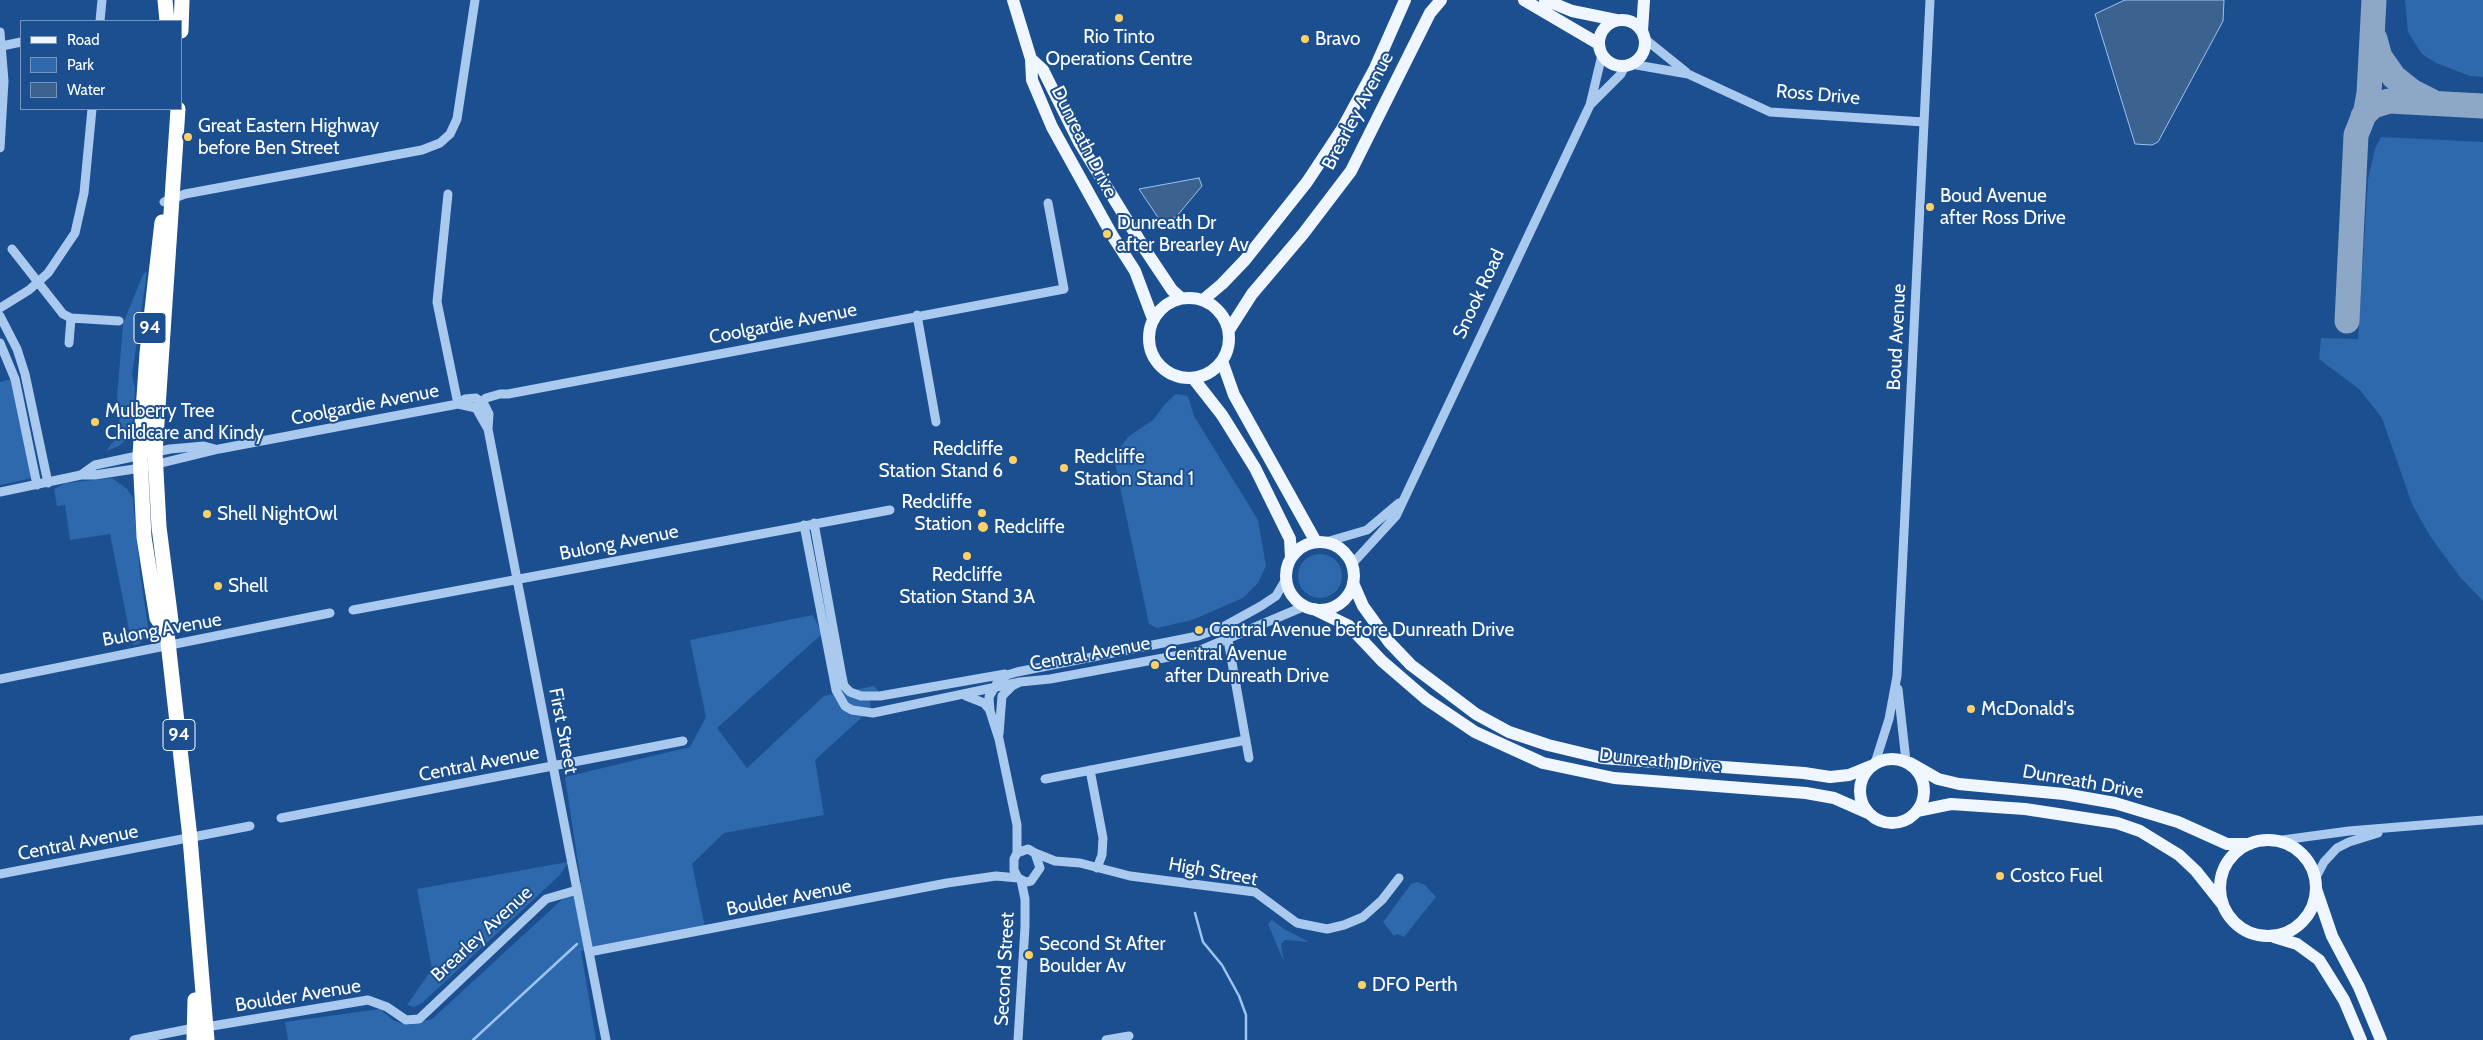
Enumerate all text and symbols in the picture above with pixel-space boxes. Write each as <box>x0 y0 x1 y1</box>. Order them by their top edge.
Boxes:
marker: Rio Tinto Operations Centre <box>1113 12 1125 24</box>
legend <box>20 20 182 110</box>
place label: Rio Tinto Operations Centre <box>1046 26 1192 70</box>
place label: Bravo <box>1315 28 1361 50</box>
text: Road <box>67 31 100 49</box>
marker: Bravo <box>1299 33 1311 45</box>
street label: Brearley Avenue <box>1317 48 1399 174</box>
text: Park <box>67 56 94 74</box>
street label: Ross Drive <box>1775 80 1861 110</box>
text: Water <box>67 81 105 99</box>
street label: Dunreath Drive <box>1046 82 1122 202</box>
place label: Great Eastern Highway before Ben Street <box>198 115 379 159</box>
marker: Great Eastern Highway before Ben Street <box>182 131 194 143</box>
place label: Boud Avenue after Ross Drive <box>1940 185 2066 229</box>
marker: Boud Avenue after Ross Drive <box>1924 201 1936 213</box>
place label: Dunreath Dr after Brearley Av <box>1117 212 1249 256</box>
marker: Dunreath Dr after Brearley Av <box>1101 228 1113 240</box>
street label: Snook Road <box>1448 245 1510 343</box>
street label: Boud Avenue <box>1883 283 1911 391</box>
street label: Coolgardie Avenue <box>707 299 859 349</box>
road number: 94 <box>134 312 166 343</box>
street label: Coolgardie Avenue <box>289 380 441 430</box>
place label: Mulberry Tree Childcare and Kindy <box>105 400 264 444</box>
marker: Mulberry Tree Childcare and Kindy <box>89 416 101 428</box>
place label: Redcliffe Station Stand 6 <box>879 438 1003 482</box>
place label: Redcliffe Station Stand 1 <box>1074 446 1194 490</box>
marker: Redcliffe Station Stand 6 <box>1007 454 1019 466</box>
marker: Redcliffe Station Stand 1 <box>1058 462 1070 474</box>
place label: Redcliffe Station <box>901 491 972 535</box>
place label: Shell NightOwl <box>217 503 337 525</box>
marker: Redcliffe Station <box>976 507 988 519</box>
marker: Shell NightOwl <box>201 508 213 520</box>
place label: Redcliffe <box>994 516 1065 538</box>
street label: Bulong Avenue <box>558 520 680 566</box>
marker: Redcliffe <box>976 520 990 534</box>
marker: Redcliffe Station Stand 3A <box>961 550 973 562</box>
place label: Redcliffe Station Stand 3A <box>899 564 1035 608</box>
place label: Shell <box>228 575 268 597</box>
marker: Shell <box>212 580 224 592</box>
street label: Bulong Avenue <box>101 608 223 652</box>
place label: Central Avenue before Dunreath Drive <box>1209 619 1514 641</box>
marker: Central Avenue before Dunreath Drive <box>1193 624 1205 636</box>
street label: Central Avenue <box>1028 632 1152 676</box>
place label: Central Avenue after Dunreath Drive <box>1165 643 1329 687</box>
marker: Central Avenue after Dunreath Drive <box>1149 659 1161 671</box>
street label: First Street <box>543 686 583 776</box>
place label: McDonald's <box>1981 698 2074 720</box>
marker: McDonald's <box>1965 703 1977 715</box>
road number: 94 <box>163 720 195 750</box>
street label: Central Avenue <box>417 741 541 787</box>
street label: Dunreath Drive <box>1598 743 1722 779</box>
street label: Dunreath Drive <box>2021 760 2145 804</box>
street label: Central Avenue <box>16 820 140 866</box>
street label: High Street <box>1167 853 1259 891</box>
place label: Costco Fuel <box>2010 865 2103 887</box>
marker: Costco Fuel <box>1994 870 2006 882</box>
street label: Boulder Avenue <box>725 875 853 921</box>
street label: Brearley Avenue <box>427 881 537 987</box>
street label: Second Street <box>991 911 1019 1027</box>
place label: Second St After Boulder Av <box>1039 933 1165 977</box>
marker: Second St After Boulder Av <box>1023 949 1035 961</box>
place label: DFO Perth <box>1372 974 1458 996</box>
street label: Boulder Avenue <box>234 975 362 1017</box>
marker: DFO Perth <box>1356 979 1368 991</box>

